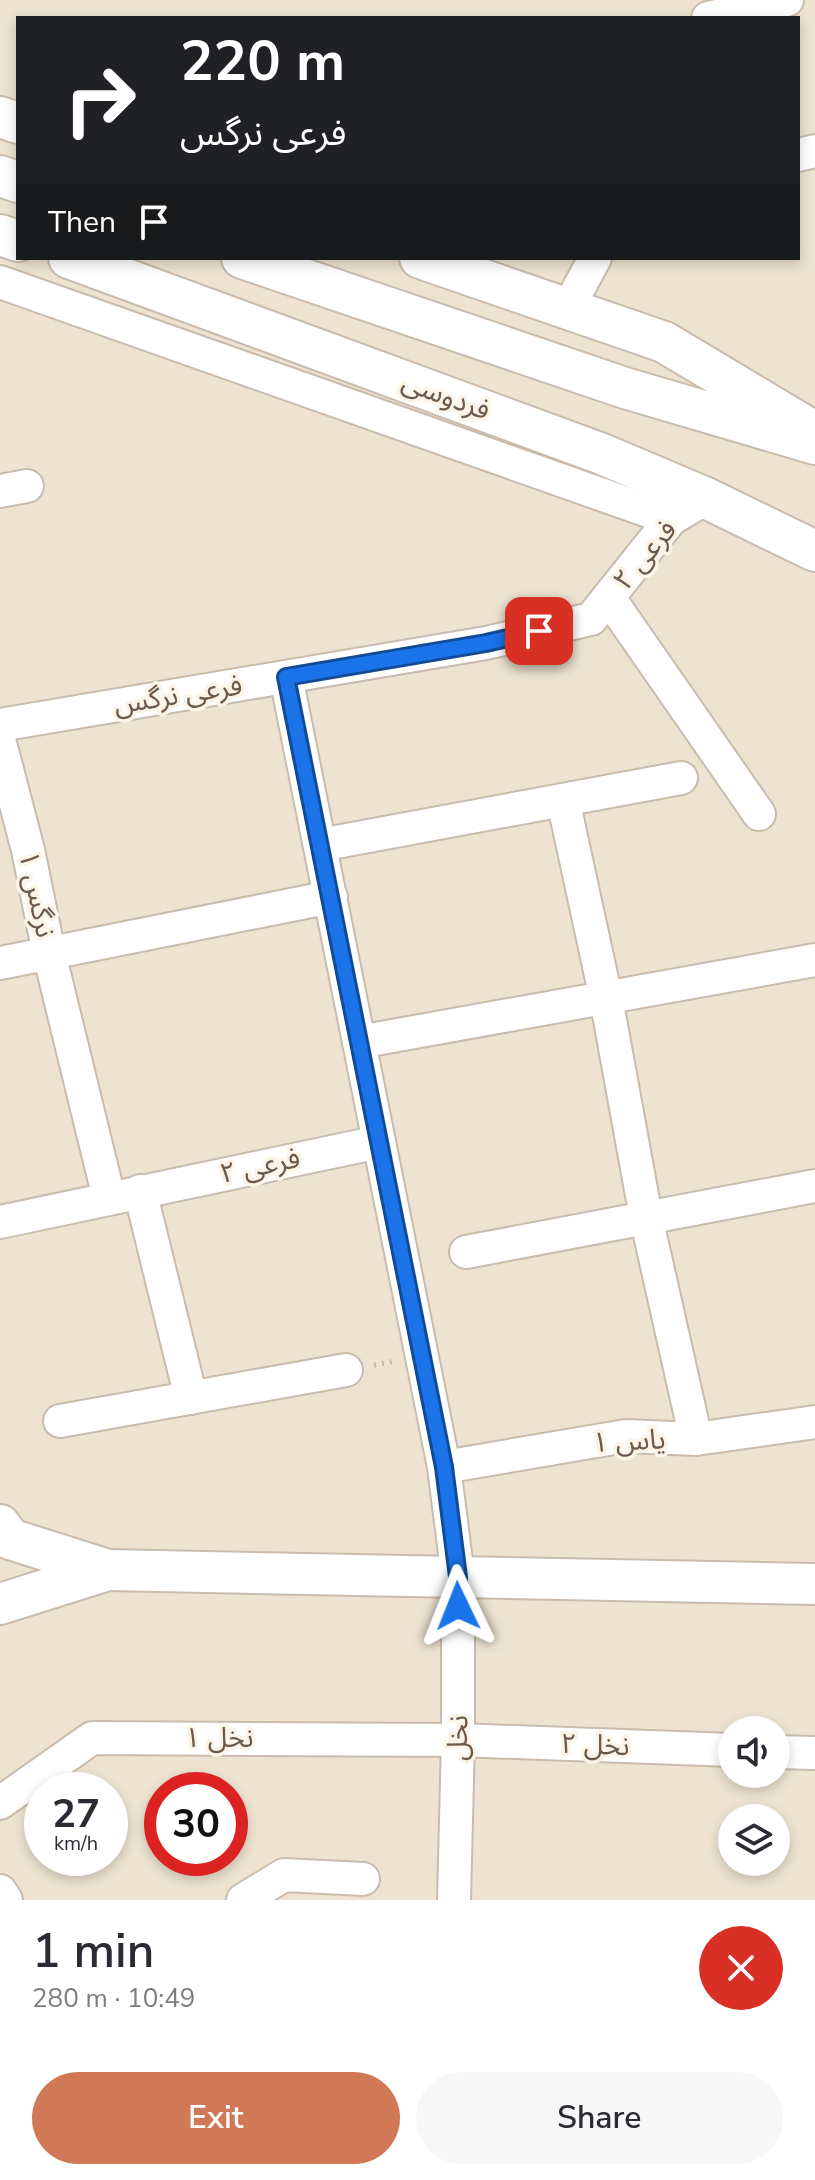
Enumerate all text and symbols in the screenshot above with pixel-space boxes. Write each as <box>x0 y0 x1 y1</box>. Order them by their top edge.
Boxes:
text: 220 m <box>180 23 345 100</box>
icon: right <box>48 48 152 152</box>
text: فرعی نرگس <box>180 109 346 158</box>
icon: arrive <box>132 200 176 244</box>
text: Then <box>48 202 116 243</box>
street label: فردوسی <box>397 363 495 429</box>
street label: فرعی ۲ <box>604 512 686 598</box>
pin <box>505 597 573 665</box>
icon: arrive <box>517 609 561 653</box>
street label: فرعی نرگس <box>111 666 245 724</box>
street label: نرگس ۱ <box>9 847 65 941</box>
street label: فرعی ۲ <box>217 1139 303 1193</box>
street label: یاس ۱ <box>591 1420 667 1462</box>
position arrow <box>416 1564 500 1648</box>
street label: نخل <box>439 1715 477 1761</box>
map controls <box>718 1716 790 1876</box>
button: sound <box>718 1716 790 1788</box>
street label: نخل ۱ <box>184 1719 254 1757</box>
street label: نخل ۲ <box>560 1725 630 1765</box>
speed limit sign: 30 <box>144 1772 248 1876</box>
text: 27 <box>52 1787 100 1841</box>
button: layers <box>718 1804 790 1876</box>
text: km/h <box>54 1830 98 1857</box>
text: 1 min <box>32 1918 154 1984</box>
button: close <box>699 1926 783 2010</box>
text: 280 m · 10:49 <box>32 1981 195 2016</box>
button: Exit <box>32 2072 400 2164</box>
button: Share <box>416 2072 783 2164</box>

